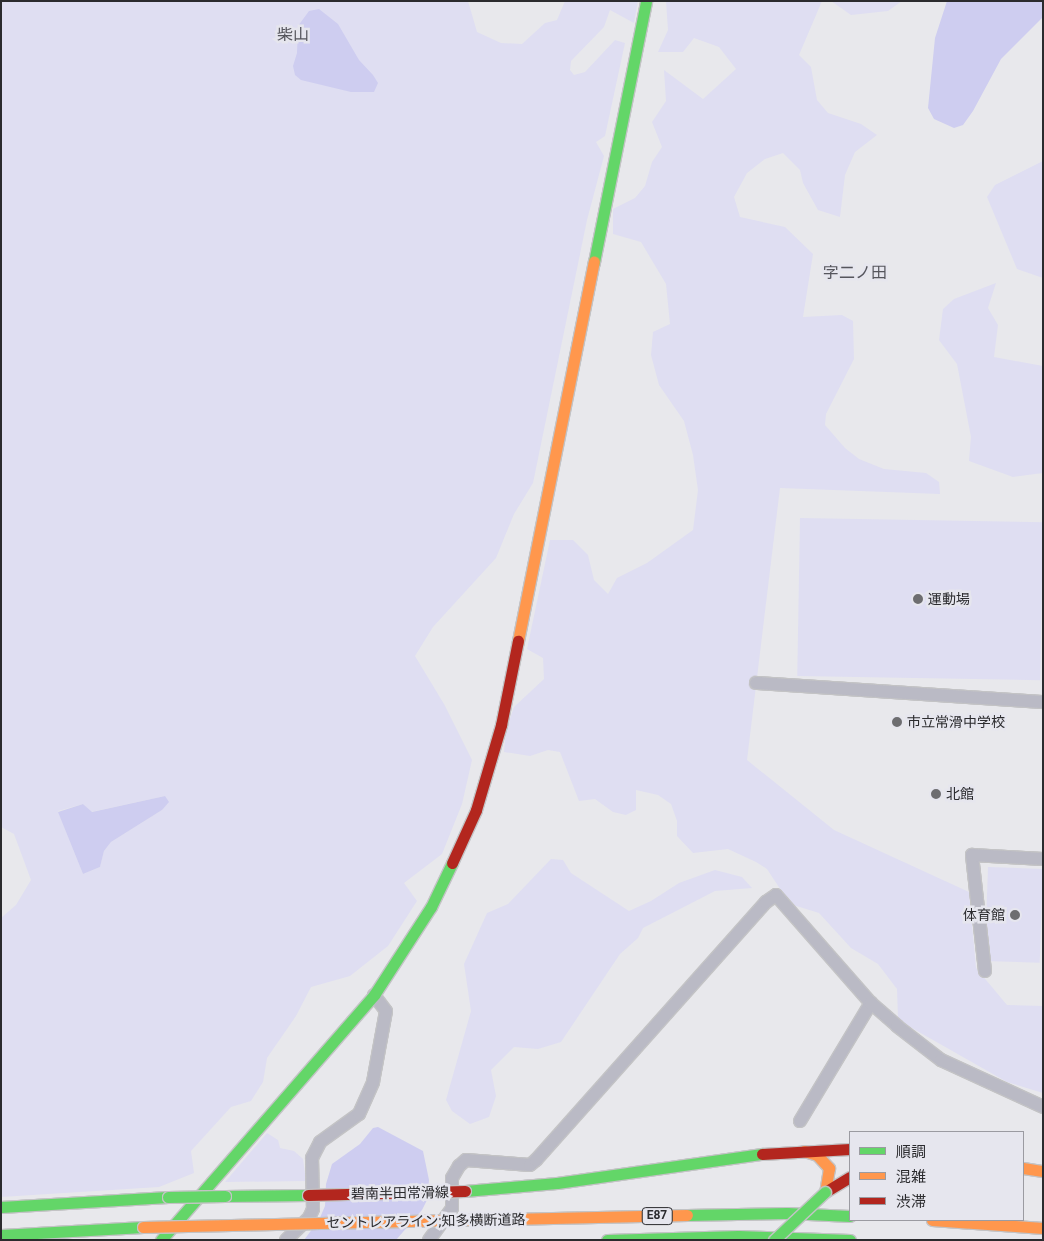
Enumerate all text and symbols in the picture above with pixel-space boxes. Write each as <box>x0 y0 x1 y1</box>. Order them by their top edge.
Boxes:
district label: 柴山 <box>277 25 309 45</box>
district label: 字二ノ田 <box>823 263 887 283</box>
place label: 運動場 <box>928 591 970 607</box>
marker: 運動場 <box>912 593 924 605</box>
place label: 市立常滑中学校 <box>907 714 1005 730</box>
marker: 市立常滑中学校 <box>891 716 903 728</box>
place label: 北館 <box>946 786 974 802</box>
marker: 北館 <box>930 788 942 800</box>
place label: 体育館 <box>963 907 1005 923</box>
marker: 体育館 <box>1009 909 1021 921</box>
legend <box>849 1131 1024 1221</box>
text: 順調 <box>896 1143 926 1161</box>
text: 混雑 <box>896 1168 926 1186</box>
street label: 碧南半田常滑線 <box>351 1184 449 1202</box>
text: 渋滞 <box>896 1193 926 1211</box>
road number: E87 <box>641 1206 673 1226</box>
street label: セントレアライン;知多横断道路 <box>326 1211 526 1231</box>

